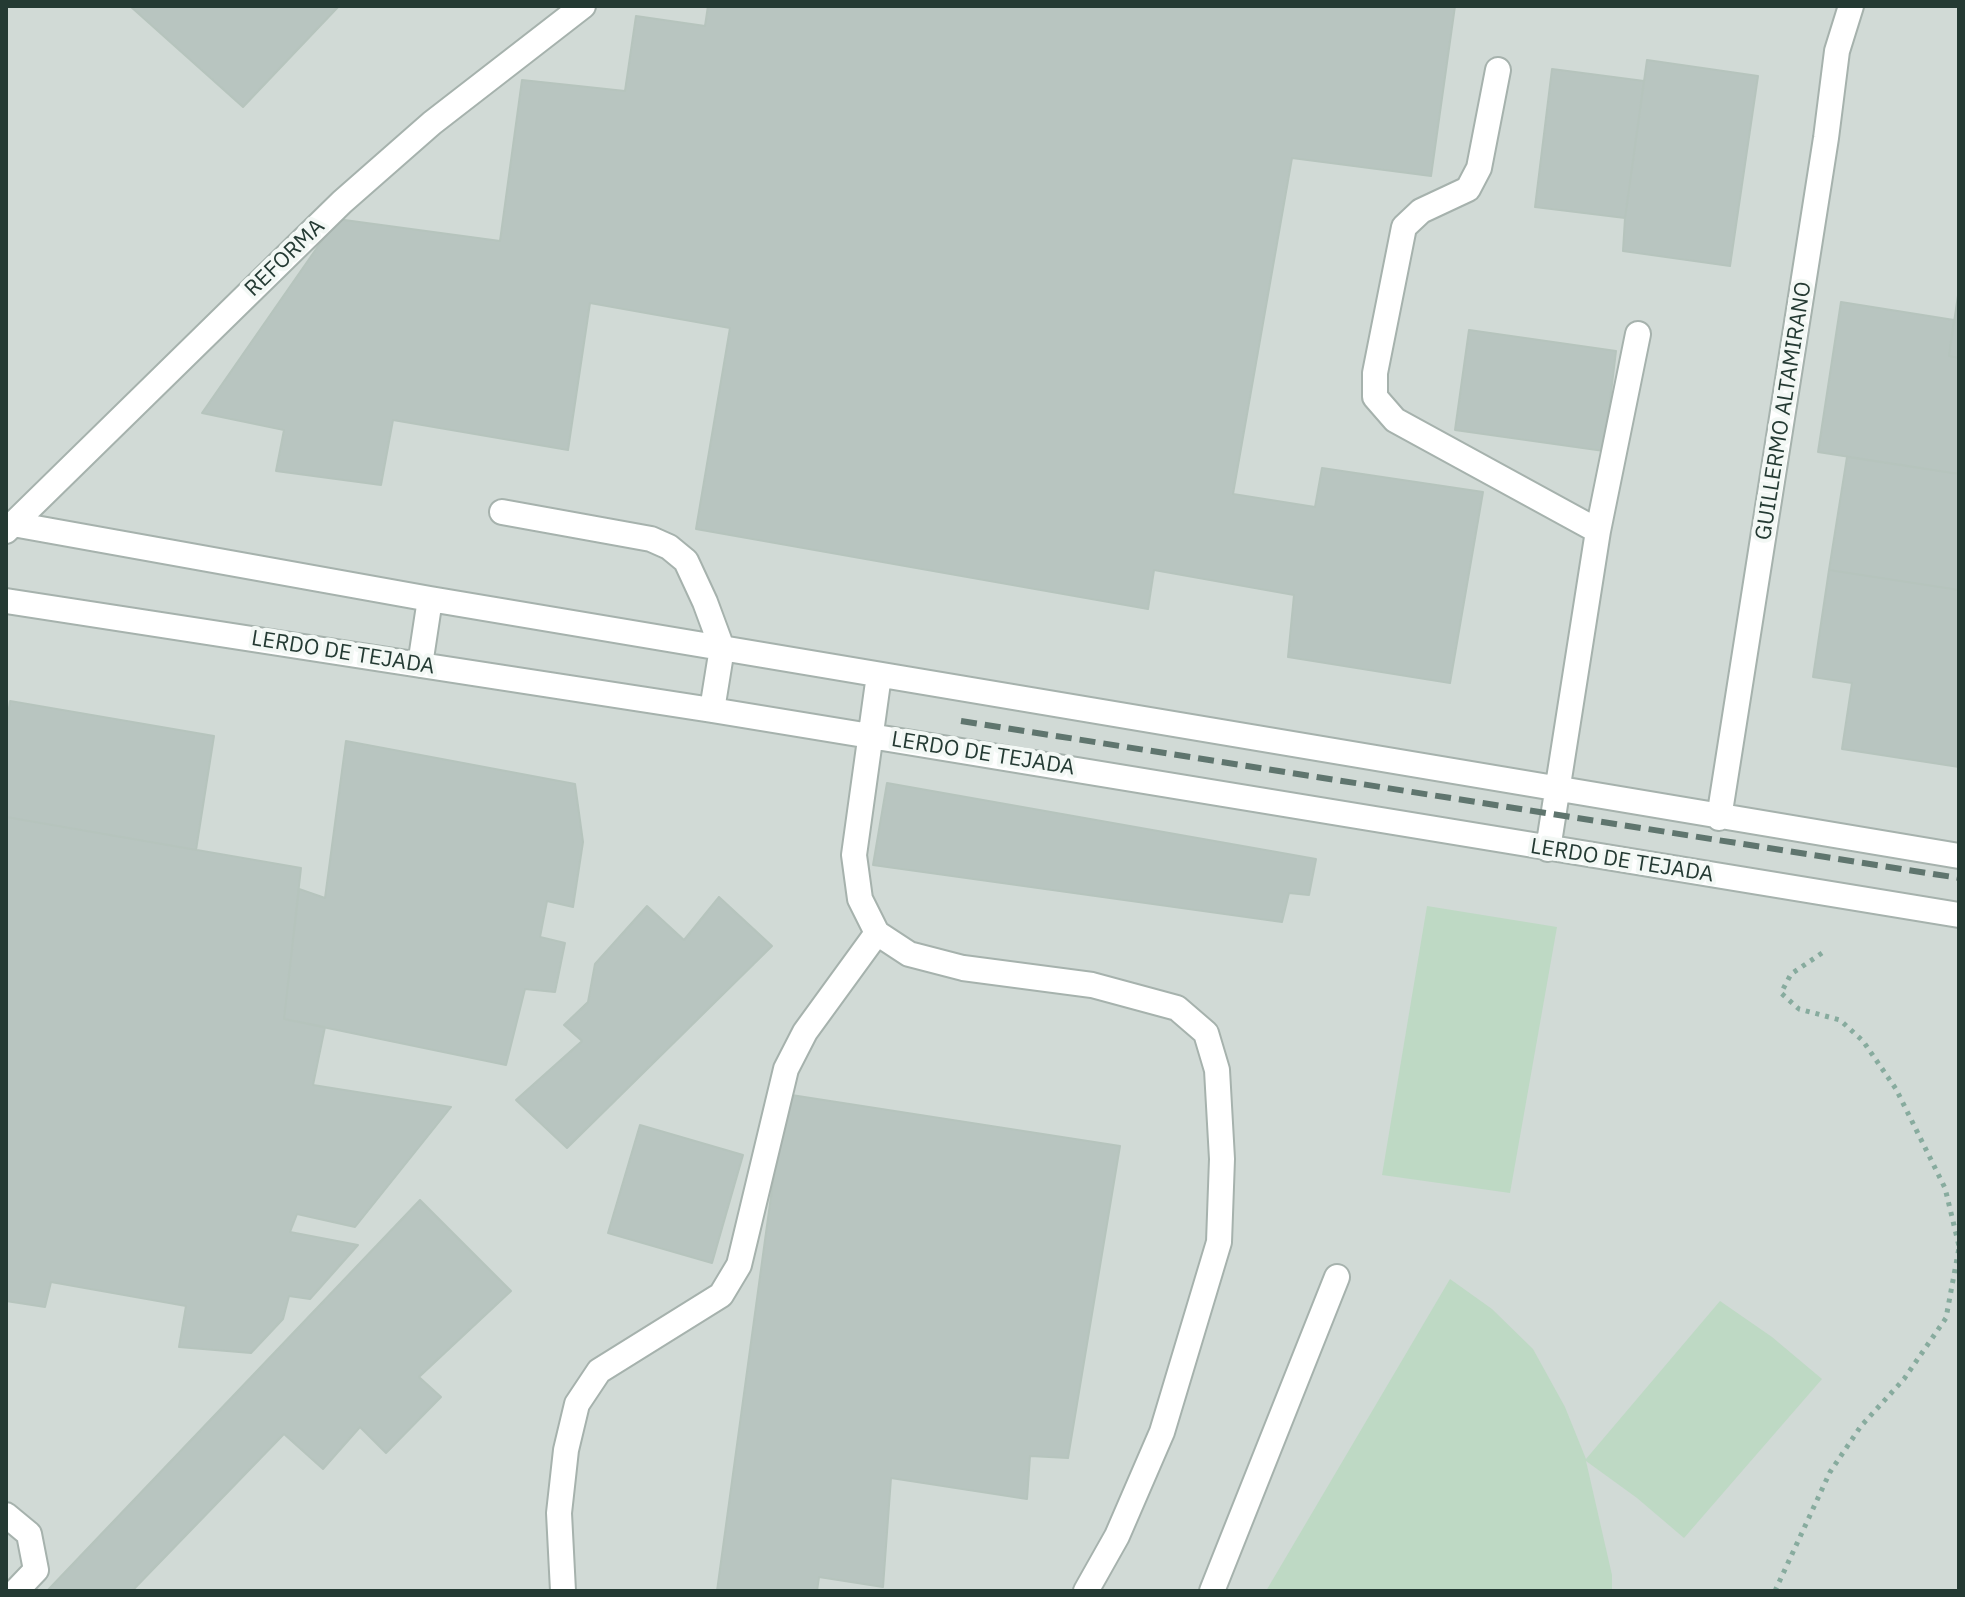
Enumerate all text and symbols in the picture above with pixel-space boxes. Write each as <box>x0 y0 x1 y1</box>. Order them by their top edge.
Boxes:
street label: REFORMA <box>240 214 330 302</box>
street label: GUILLERMO ALTAMIRANO <box>1751 280 1817 542</box>
street label: LERDO DE TEJADA <box>250 625 436 681</box>
street label: LERDO DE TEJADA <box>890 726 1076 782</box>
street label: LERDO DE TEJADA <box>1529 833 1715 889</box>

